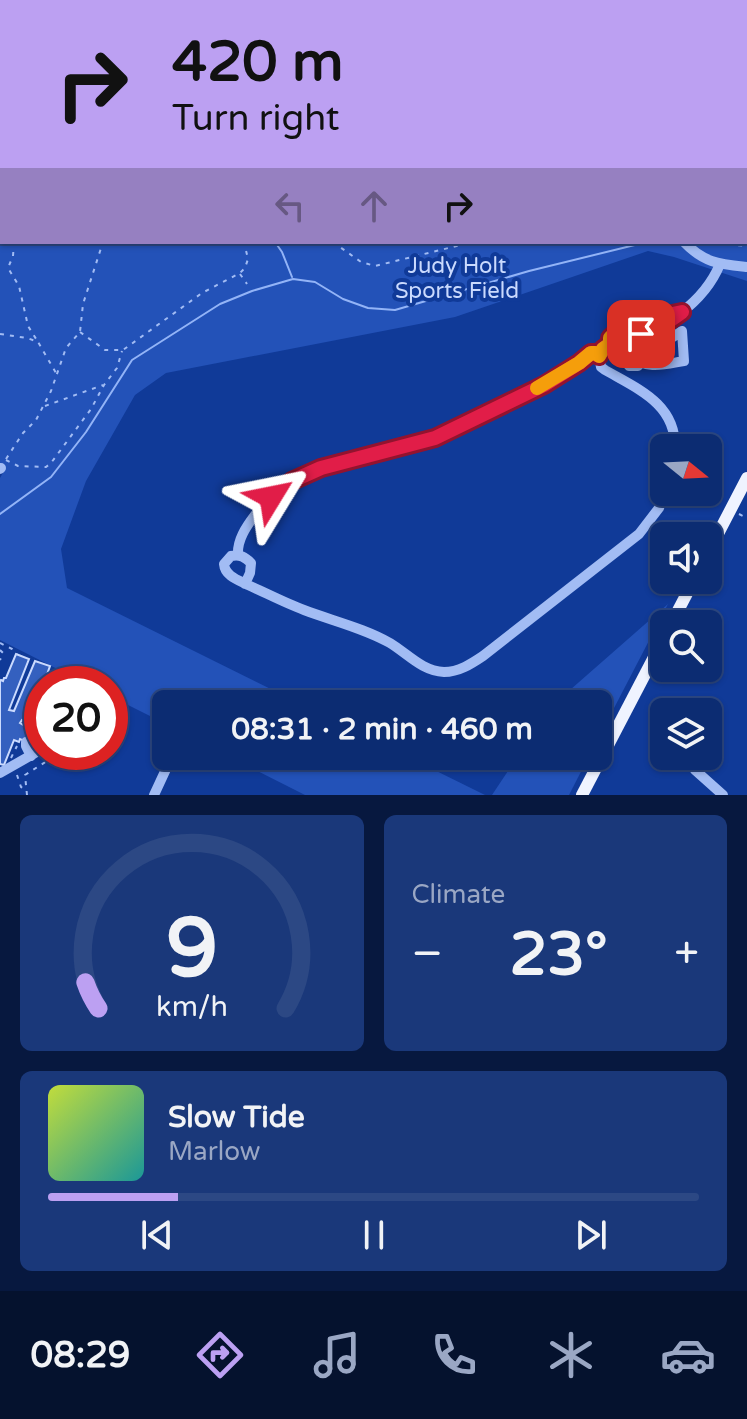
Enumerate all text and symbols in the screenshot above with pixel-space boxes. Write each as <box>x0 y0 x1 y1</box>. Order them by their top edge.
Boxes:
text: 420 m <box>172 29 343 96</box>
icon: right <box>40 32 144 136</box>
text: Turn right <box>172 97 339 140</box>
icon: left <box>268 184 312 228</box>
icon: ahead <box>352 184 396 228</box>
icon: right <box>436 184 480 228</box>
park label: Judy Holt Sports Field <box>395 253 519 304</box>
pin <box>607 300 675 368</box>
icon: arrive <box>619 312 663 356</box>
north arrow <box>650 434 722 506</box>
map controls <box>650 434 722 770</box>
position arrow <box>229 455 313 539</box>
button: sound <box>650 522 722 594</box>
button: search <box>650 610 722 682</box>
speed limit sign: 20 <box>24 666 128 770</box>
button: layers <box>650 698 722 770</box>
text: 08:31 · 2 min · 460 m <box>231 711 533 748</box>
text: Climate <box>412 879 505 910</box>
text: 9 <box>166 899 218 999</box>
text: 23° <box>510 919 608 991</box>
text: − <box>412 928 443 981</box>
text: + <box>674 928 699 981</box>
text: km/h <box>156 990 228 1024</box>
text: Slow Tide <box>168 1099 305 1136</box>
text: Marlow <box>168 1136 260 1167</box>
icon: previous <box>135 1213 179 1257</box>
icon: pause <box>352 1213 396 1257</box>
icon: next <box>569 1213 613 1257</box>
icon: directions <box>192 1327 248 1383</box>
icon: music <box>309 1327 365 1383</box>
icon: phone <box>426 1327 482 1383</box>
icon: climate <box>543 1327 599 1383</box>
icon: car <box>660 1327 716 1383</box>
text: 08:29 <box>31 1334 130 1377</box>

